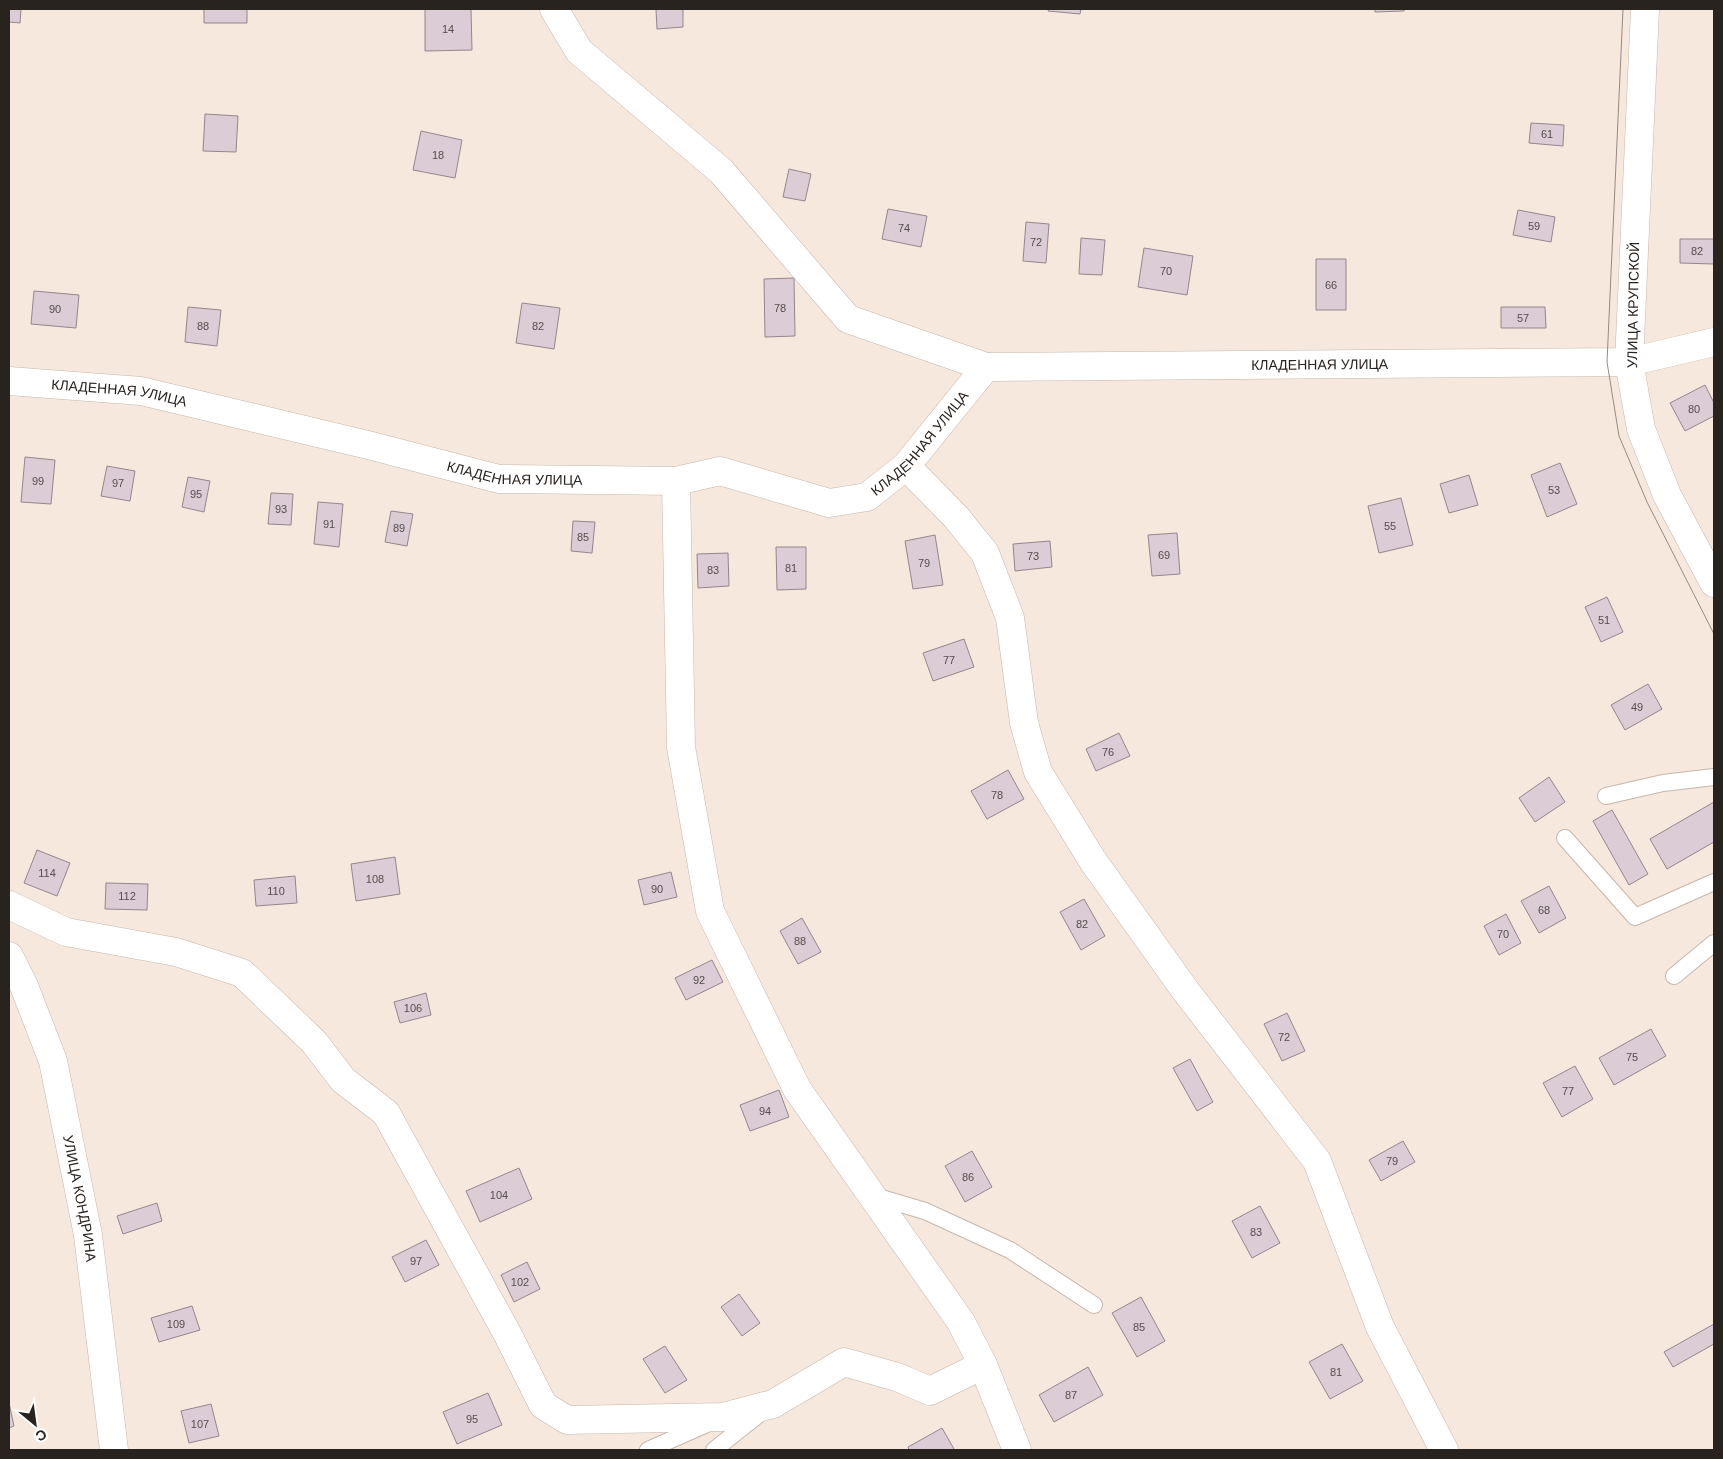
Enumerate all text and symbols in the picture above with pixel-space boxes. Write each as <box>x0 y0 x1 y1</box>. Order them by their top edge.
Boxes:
house number: 14 <box>442 23 454 35</box>
house number: 61 <box>1541 128 1553 140</box>
house number: 18 <box>432 149 444 161</box>
house number: 59 <box>1528 220 1540 232</box>
house number: 74 <box>898 222 910 234</box>
house number: 72 <box>1030 236 1042 248</box>
street label: УЛИЦА КРУПСКОЙ <box>1623 242 1642 368</box>
house number: 82 <box>1691 245 1703 257</box>
house number: 70 <box>1160 265 1172 277</box>
house number: 66 <box>1325 279 1337 291</box>
house number: 78 <box>774 302 786 314</box>
house number: 90 <box>49 303 61 315</box>
house number: 57 <box>1517 312 1529 324</box>
house number: 88 <box>197 320 209 332</box>
house number: 82 <box>532 320 544 332</box>
street label: КЛАДЕННАЯ УЛИЦА <box>1251 356 1389 373</box>
street label: КЛАДЕННАЯ УЛИЦА <box>51 376 189 410</box>
street label: КЛАДЕННАЯ УЛИЦА <box>868 387 972 499</box>
house number: 80 <box>1688 403 1700 415</box>
street label: КЛАДЕННАЯ УЛИЦА <box>445 458 583 488</box>
house number: 99 <box>32 475 44 487</box>
house number: 97 <box>112 477 124 489</box>
house number: 53 <box>1548 484 1560 496</box>
house number: 95 <box>190 488 202 500</box>
house number: 93 <box>275 503 287 515</box>
house number: 91 <box>323 518 335 530</box>
house number: 55 <box>1384 520 1396 532</box>
house number: 89 <box>393 522 405 534</box>
house number: 85 <box>577 531 589 543</box>
house number: 69 <box>1158 549 1170 561</box>
house number: 73 <box>1027 550 1039 562</box>
house number: 79 <box>918 557 930 569</box>
house number: 81 <box>785 562 797 574</box>
house number: 83 <box>707 564 719 576</box>
house number: 51 <box>1598 614 1610 626</box>
house number: 77 <box>943 654 955 666</box>
house number: 49 <box>1631 701 1643 713</box>
house number: 76 <box>1102 746 1114 758</box>
house number: 78 <box>991 789 1003 801</box>
house number: 114 <box>38 867 56 879</box>
house number: 108 <box>366 873 384 885</box>
house number: 90 <box>651 883 663 895</box>
house number: 110 <box>267 885 285 897</box>
house number: 112 <box>118 890 136 902</box>
house number: 68 <box>1538 904 1550 916</box>
house number: 82 <box>1076 918 1088 930</box>
house number: 70 <box>1497 928 1509 940</box>
house number: 88 <box>794 935 806 947</box>
house number: 92 <box>693 974 705 986</box>
house number: 106 <box>404 1002 422 1014</box>
house number: 72 <box>1278 1031 1290 1043</box>
house number: 75 <box>1626 1051 1638 1063</box>
house number: 77 <box>1562 1085 1574 1097</box>
house number: 94 <box>759 1105 771 1117</box>
street label: УЛИЦА КОНДРИНА <box>60 1134 99 1263</box>
house number: 79 <box>1386 1155 1398 1167</box>
house number: 86 <box>962 1171 974 1183</box>
house number: 104 <box>490 1189 508 1201</box>
house number: 83 <box>1250 1226 1262 1238</box>
house number: 97 <box>410 1255 422 1267</box>
house number: 102 <box>511 1276 529 1288</box>
house number: 109 <box>167 1318 185 1330</box>
house number: 85 <box>1133 1321 1145 1333</box>
house number: 81 <box>1330 1366 1342 1378</box>
house number: 87 <box>1065 1389 1077 1401</box>
north arrow <box>10 1399 60 1449</box>
house number: 95 <box>466 1413 478 1425</box>
house number: 107 <box>191 1418 209 1430</box>
text: С <box>33 1426 50 1445</box>

